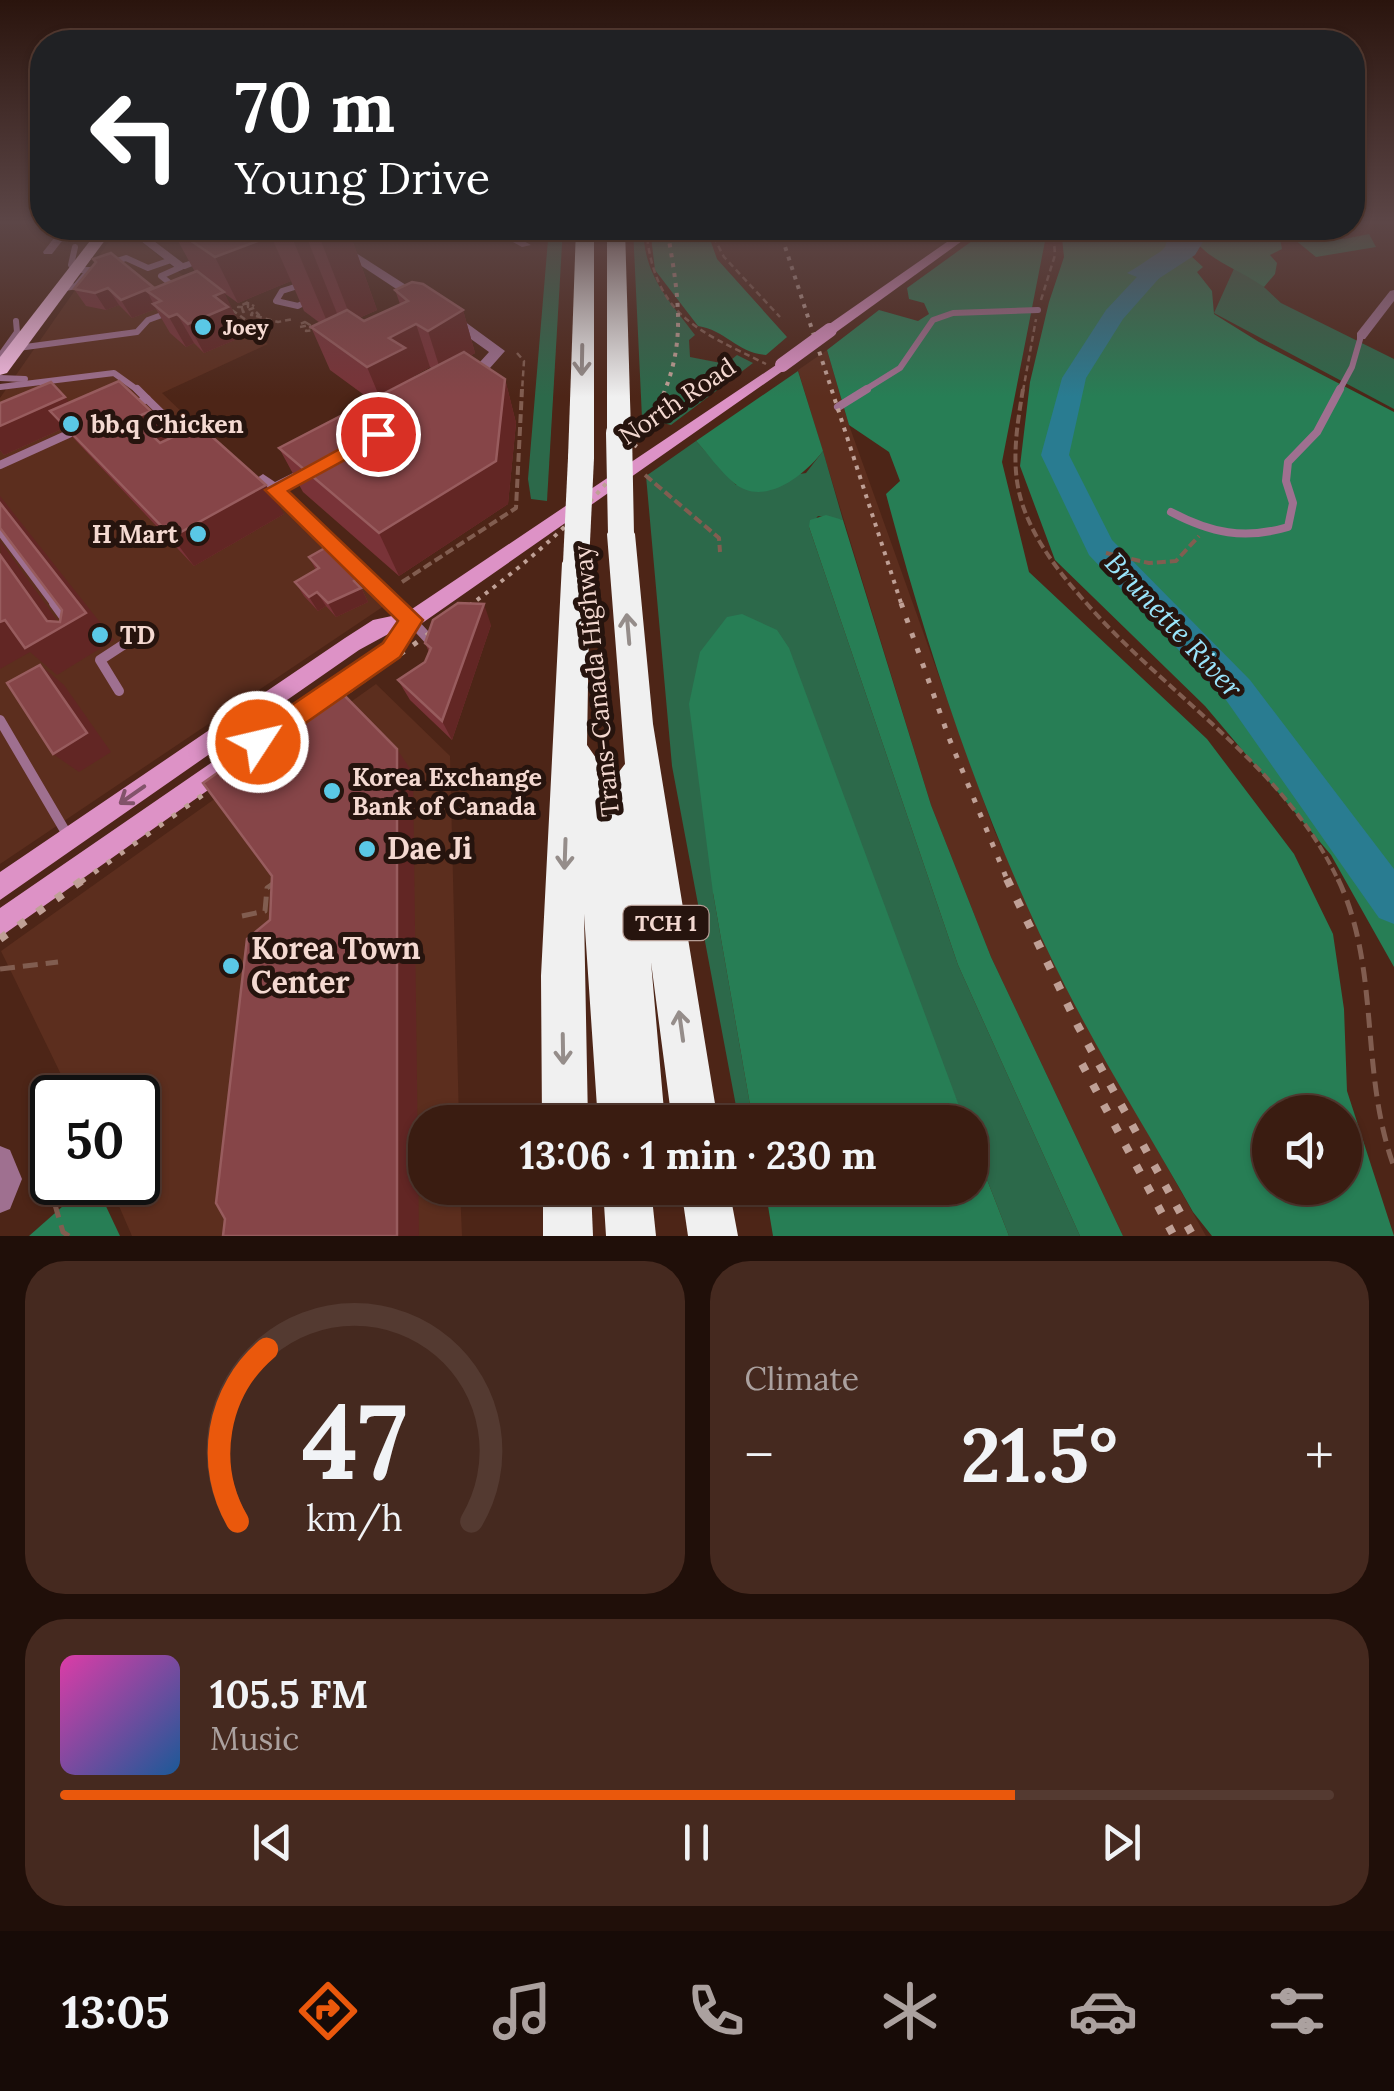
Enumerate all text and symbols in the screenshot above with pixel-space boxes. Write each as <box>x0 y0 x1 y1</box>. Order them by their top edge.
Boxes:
text: 70 m <box>235 62 395 151</box>
icon: left <box>70 70 200 200</box>
text: Young Drive <box>235 149 490 206</box>
place label: Joey <box>223 313 270 341</box>
marker: Joey <box>192 316 214 338</box>
one-way arrow <box>573 343 592 375</box>
street label: North Road <box>613 350 741 452</box>
pin <box>336 392 421 477</box>
icon: arrive <box>351 407 406 462</box>
place label: bb.q Chicken <box>90 408 244 440</box>
marker: bb.q Chicken <box>60 413 82 435</box>
place label: H Mart <box>92 518 179 550</box>
marker: H Mart <box>187 523 209 545</box>
street label: Trans-Canada Highway <box>566 543 626 818</box>
water label: Brunette River <box>1097 545 1251 705</box>
one-way arrow <box>619 614 638 646</box>
place label: TD <box>120 619 155 651</box>
marker: TD <box>89 624 111 646</box>
position arrow <box>206 690 310 794</box>
place label: Korea Exchange Bank of Canada <box>352 761 542 822</box>
marker: Korea Exchange Bank of Canada <box>321 780 343 802</box>
one-way arrow <box>118 784 146 805</box>
place label: Dae Ji <box>387 829 472 867</box>
one-way arrow <box>556 837 575 869</box>
marker: Dae Ji <box>356 838 378 860</box>
road number: TCH 1 <box>624 906 708 940</box>
place label: Korea Town Center <box>251 929 421 1001</box>
marker: Korea Town Center <box>220 955 242 977</box>
one-way arrow <box>671 1010 689 1043</box>
one-way arrow <box>554 1033 573 1065</box>
speed limit sign: 50 <box>30 1075 160 1205</box>
map controls <box>1252 1095 1362 1205</box>
button: sound <box>1252 1095 1362 1205</box>
text: 13:06 · 1 min · 230 m <box>519 1131 877 1179</box>
text: Climate <box>745 1358 859 1399</box>
text: 47 <box>302 1374 408 1507</box>
text: 21.5° <box>961 1407 1118 1503</box>
text: − <box>745 1420 774 1490</box>
text: + <box>1305 1420 1334 1490</box>
text: km/h <box>306 1495 403 1541</box>
text: 105.5 FM <box>210 1670 368 1718</box>
text: Music <box>210 1718 299 1759</box>
icon: previous <box>245 1815 300 1870</box>
icon: pause <box>669 1815 724 1870</box>
icon: next <box>1094 1815 1149 1870</box>
icon: directions <box>293 1976 363 2046</box>
icon: music <box>487 1976 557 2046</box>
icon: phone <box>681 1976 751 2046</box>
icon: climate <box>875 1976 945 2046</box>
icon: car <box>1068 1976 1138 2046</box>
icon: filters <box>1262 1976 1332 2046</box>
text: 13:05 <box>62 1983 170 2040</box>

